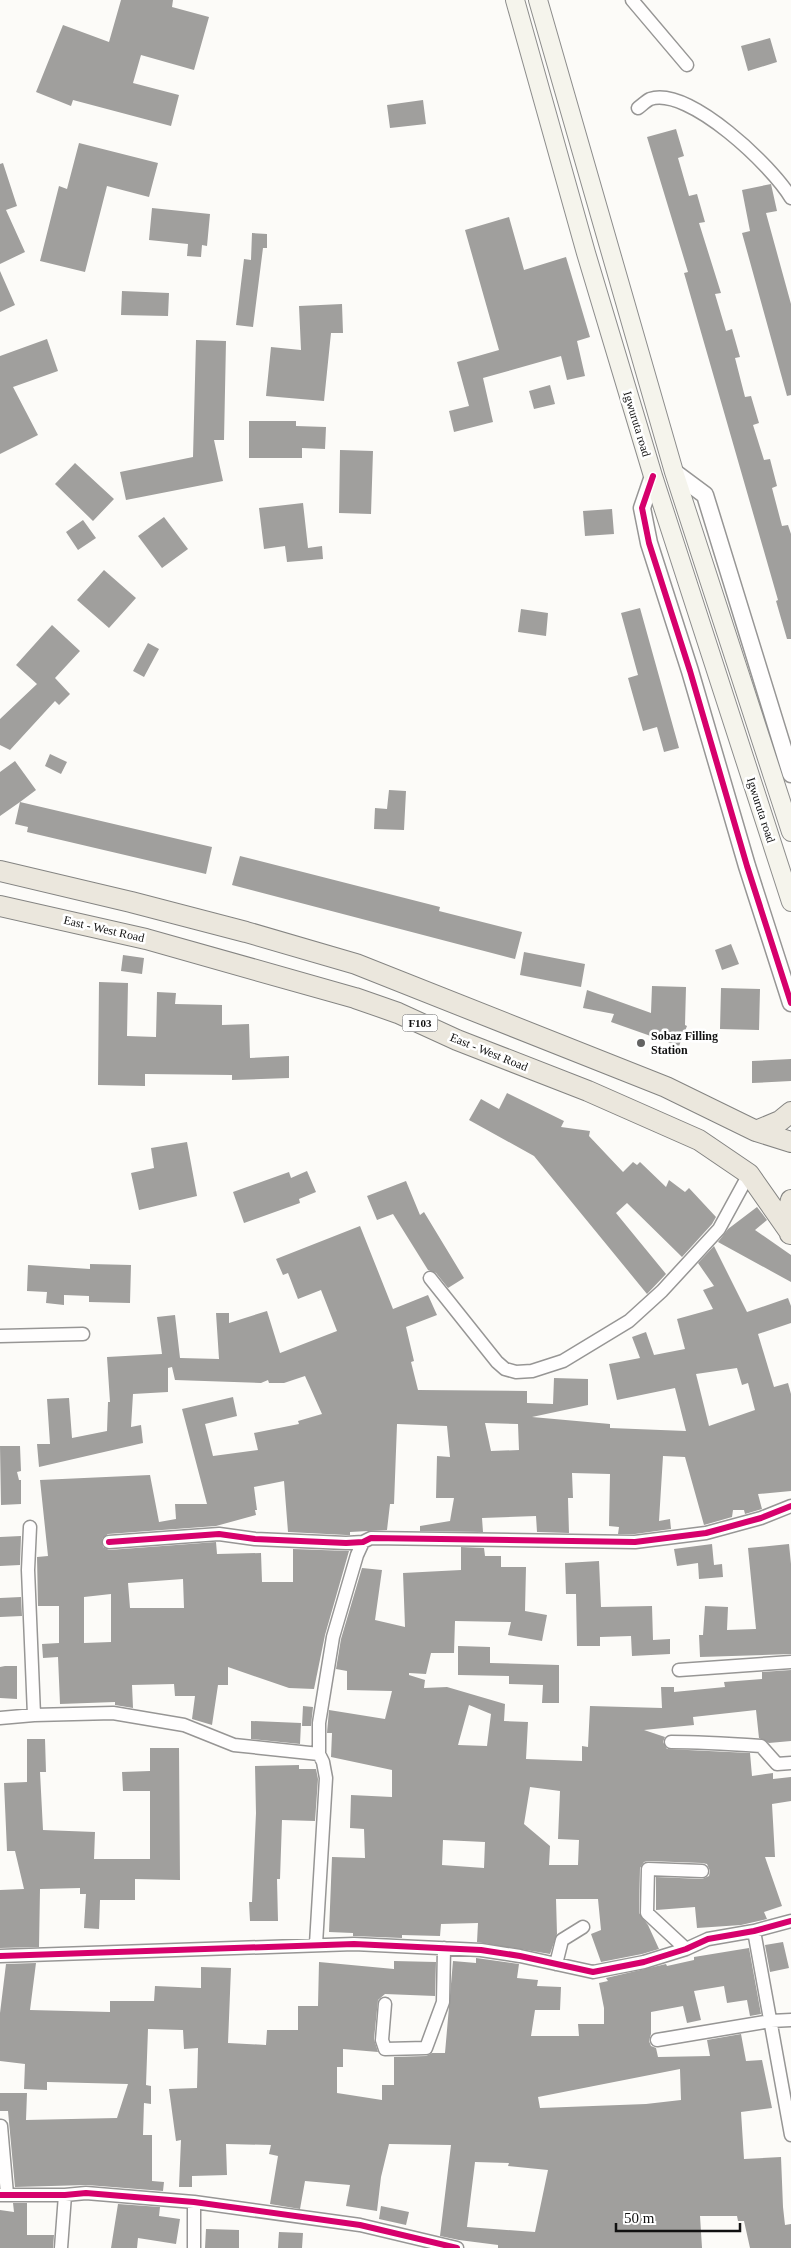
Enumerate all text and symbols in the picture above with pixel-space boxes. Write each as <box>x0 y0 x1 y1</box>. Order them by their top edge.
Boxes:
street label: Igwuruta road <box>620 390 654 458</box>
street label: Igwuruta road <box>744 776 778 844</box>
street label: East - West Road <box>62 913 146 945</box>
road number: F103 <box>402 1014 438 1032</box>
place label: Sobaz Filling Station <box>651 1029 718 1057</box>
street label: East - West Road <box>448 1030 530 1074</box>
marker: Sobaz Filling Station <box>635 1037 647 1049</box>
scale bar <box>616 2200 740 2232</box>
text: 50 m <box>624 2210 655 2226</box>

